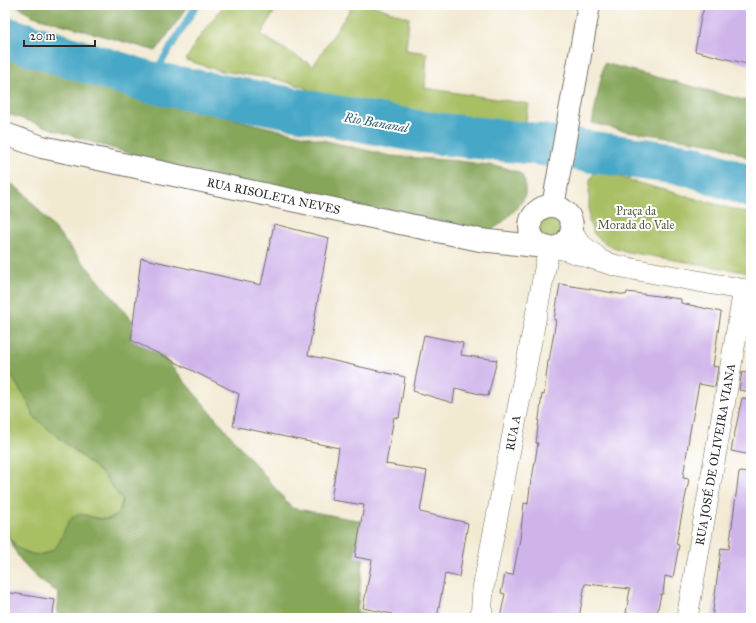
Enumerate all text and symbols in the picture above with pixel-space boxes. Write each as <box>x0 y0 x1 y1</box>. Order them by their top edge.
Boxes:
scale bar <box>24 22 95 48</box>
text: 20 m <box>30 29 56 43</box>
water label: Rio Bananal <box>342 109 411 137</box>
street label: RUA RISOLETA NEVES <box>206 175 342 217</box>
park label: Praça da Morada do Vale <box>597 204 675 232</box>
street label: RUA JOSÉ DE OLIVEIRA VIANA <box>693 362 738 546</box>
street label: RUA A <box>503 414 523 452</box>

